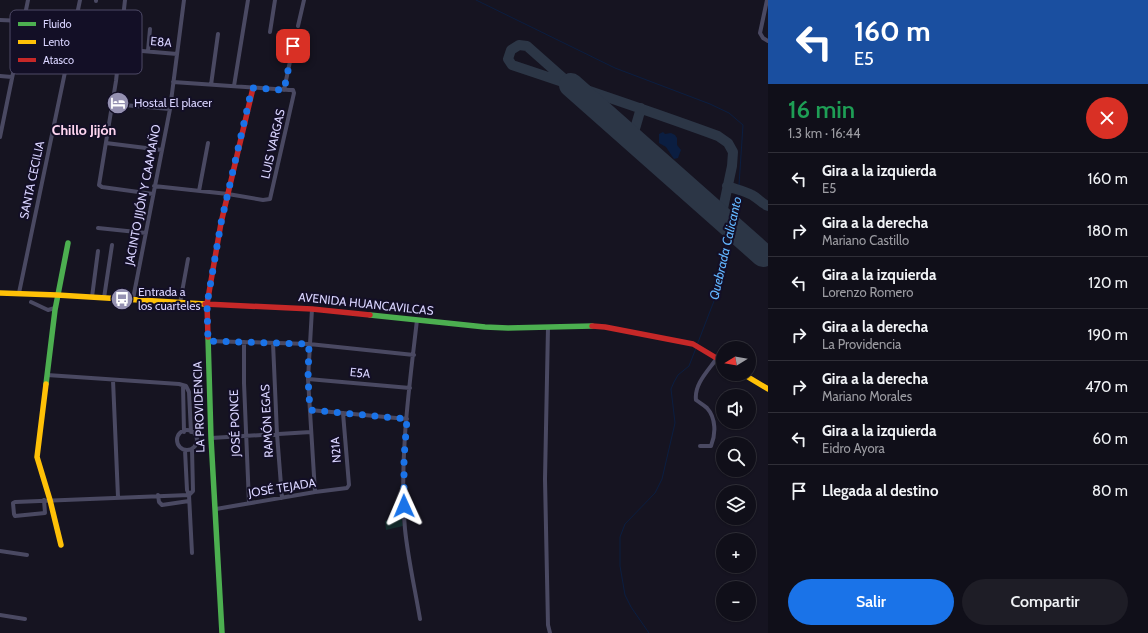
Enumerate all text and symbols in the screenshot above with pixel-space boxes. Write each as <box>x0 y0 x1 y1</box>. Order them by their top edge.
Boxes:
legend <box>10 10 142 74</box>
text: 160 m <box>854 14 930 48</box>
icon: left <box>788 16 840 68</box>
text: Fluido <box>43 17 72 31</box>
pin <box>276 29 310 63</box>
street label: E8A <box>150 33 173 50</box>
text: Lento <box>43 35 70 49</box>
icon: arrive <box>282 35 304 57</box>
text: E5 <box>854 48 874 70</box>
text: Atasco <box>43 53 74 67</box>
hotel icon: Hostal El placer <box>105 90 131 116</box>
place label: Hostal El placer <box>134 95 212 110</box>
text: 16 min <box>788 95 855 124</box>
button: close <box>1086 97 1128 139</box>
street label: LUIS VARGAS <box>257 108 288 180</box>
district label: Chillo Jijón <box>52 121 116 139</box>
street label: JACINTO JIJÓN Y CAAMAÑO <box>121 123 164 268</box>
text: 1.3 km · 16:44 <box>788 125 860 141</box>
street label: SANTA CECILIA <box>16 139 47 220</box>
text: Gira a la izquierda <box>822 162 936 180</box>
icon: left <box>788 168 810 190</box>
text: 160 m <box>1088 170 1128 188</box>
text: E5 <box>822 180 836 196</box>
water label: Quebrada Calicanto <box>705 195 745 301</box>
text: Gira a la derecha <box>822 214 928 232</box>
icon: right <box>788 220 810 242</box>
text: 180 m <box>1087 222 1128 240</box>
text: Mariano Castillo <box>822 232 909 248</box>
text: Gira a la izquierda <box>822 266 936 284</box>
icon: left <box>788 272 810 294</box>
text: 120 m <box>1088 274 1128 292</box>
place label: Entrada a los cuarteles <box>138 284 200 313</box>
text: Lorenzo Romero <box>822 284 913 300</box>
bus stop icon: Entrada a los cuarteles <box>109 286 135 312</box>
street label: AVENIDA HUANCAVILCAS <box>298 289 434 318</box>
text: Gira a la derecha <box>822 318 928 336</box>
icon: right <box>788 324 810 346</box>
text: 190 m <box>1088 326 1128 344</box>
text: La Providencia <box>822 336 901 352</box>
north arrow <box>716 341 756 381</box>
map controls <box>716 341 756 621</box>
street label: LA PROVIDENCIA <box>189 361 208 453</box>
street label: E5A <box>349 364 372 381</box>
text: Gira a la derecha <box>822 370 928 388</box>
icon: right <box>788 376 810 398</box>
text: 470 m <box>1085 378 1128 396</box>
street label: RAMÓN EGAS <box>257 384 276 458</box>
text: Mariano Morales <box>822 388 912 404</box>
street label: JOSÉ PONCE <box>226 389 243 458</box>
button: sound <box>716 389 756 429</box>
text: Gira a la izquierda <box>822 422 936 440</box>
icon: left <box>788 428 810 450</box>
text: 60 m <box>1092 430 1128 448</box>
street label: N21A <box>327 436 344 464</box>
button: search <box>716 437 756 477</box>
text: Eidro Ayora <box>822 440 885 456</box>
street label: JOSÉ TEJADA <box>246 475 317 500</box>
icon: arrive <box>788 480 810 502</box>
text: Llegada al destino <box>822 482 938 500</box>
text: 80 m <box>1092 482 1128 500</box>
position arrow <box>383 485 425 527</box>
button: layers <box>716 485 756 525</box>
button: + <box>716 533 756 573</box>
button: Salir <box>788 579 954 625</box>
button: Compartir <box>962 579 1128 625</box>
button: − <box>716 581 756 621</box>

